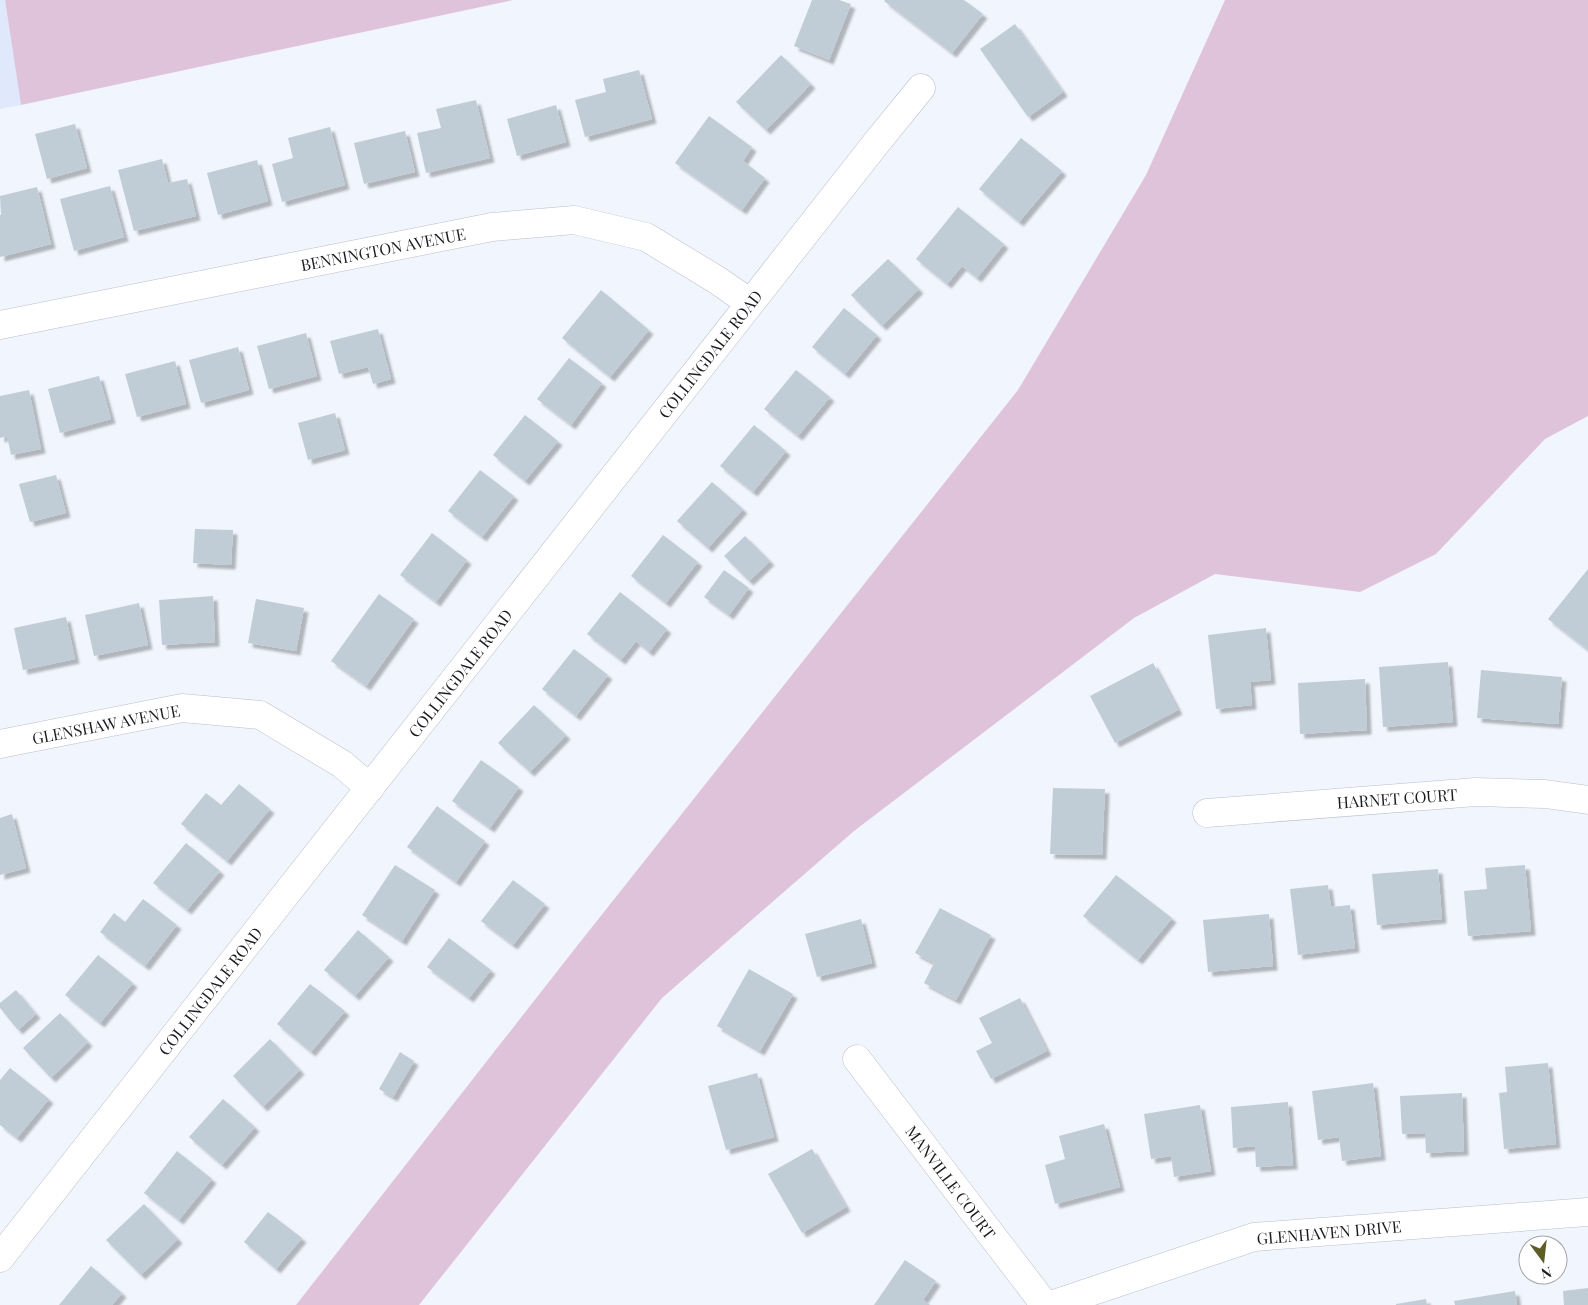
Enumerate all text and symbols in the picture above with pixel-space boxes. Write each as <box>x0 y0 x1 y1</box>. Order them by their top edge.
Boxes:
street label: BENNINGTON AVENUE <box>299 223 467 275</box>
street label: COLLINGDALE ROAD <box>653 286 767 422</box>
street label: COLLINGDALE ROAD <box>403 605 517 741</box>
street label: GLENSHAW AVENUE <box>30 699 182 749</box>
street label: HARNET COURT <box>1336 783 1458 813</box>
street label: COLLINGDALE ROAD <box>153 923 267 1059</box>
street label: MANVILLE COURT <box>901 1121 1001 1243</box>
street label: GLENHAVEN DRIVE <box>1256 1215 1402 1249</box>
north arrow <box>1518 1235 1568 1285</box>
text: N <box>1539 1263 1554 1284</box>

